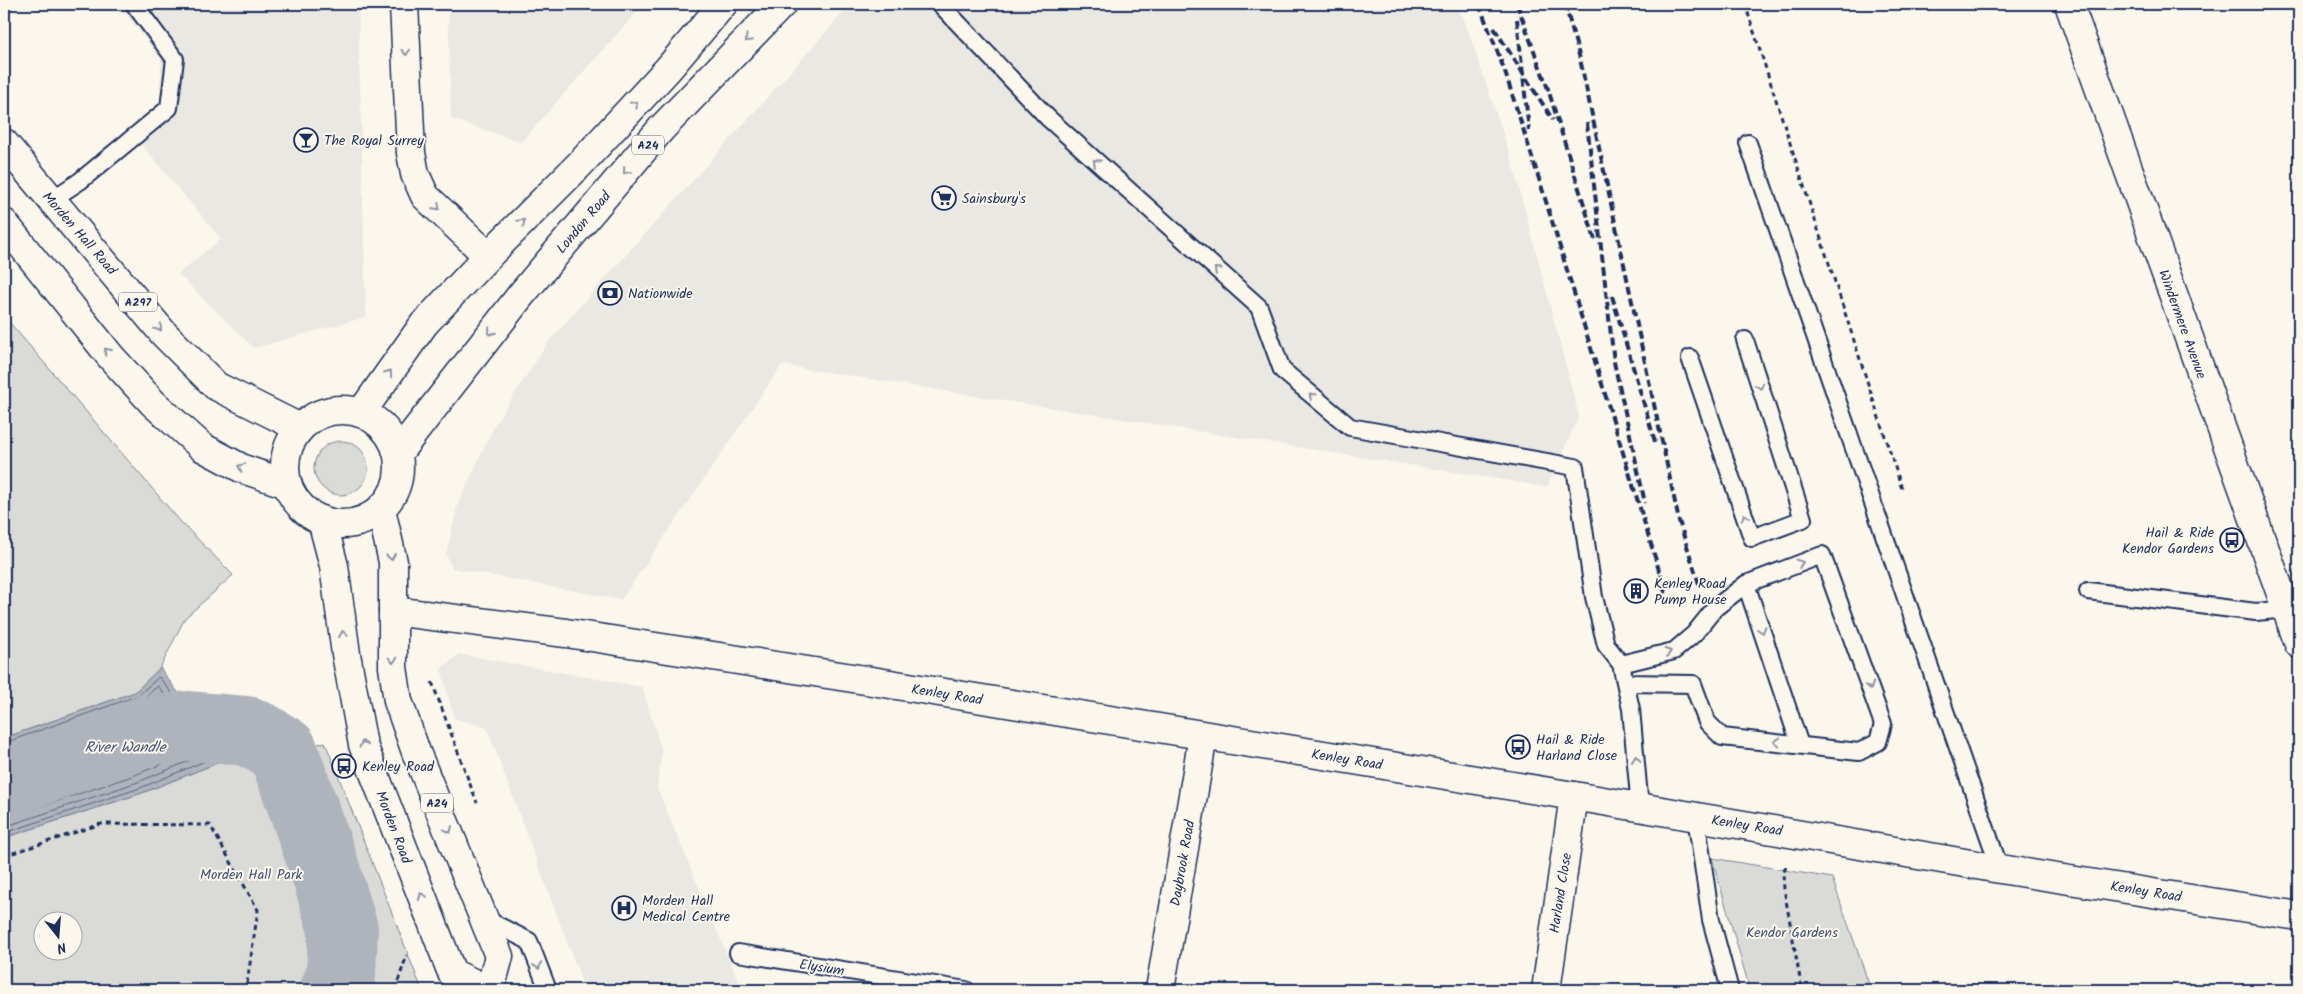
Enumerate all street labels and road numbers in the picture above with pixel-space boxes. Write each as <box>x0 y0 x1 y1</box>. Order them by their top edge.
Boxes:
road number: A24 <box>632 136 664 154</box>
street label: London Road <box>551 186 617 259</box>
street label: Morden Hall Road <box>37 187 123 281</box>
street label: Windermere Avenue <box>2152 267 2212 383</box>
road number: A297 <box>119 292 157 312</box>
street label: Kenley Road <box>910 678 985 712</box>
street label: Kenley Road <box>1310 743 1385 777</box>
street label: Morden Road <box>369 788 417 868</box>
road number: A24 <box>421 794 453 812</box>
street label: Kenley Road <box>1710 809 1785 843</box>
street label: Daybrook Road <box>1165 817 1202 908</box>
street label: Harland Close <box>1544 851 1578 935</box>
street label: Kenley Road <box>2109 875 2184 909</box>
street label: Elysium <box>798 954 846 982</box>

